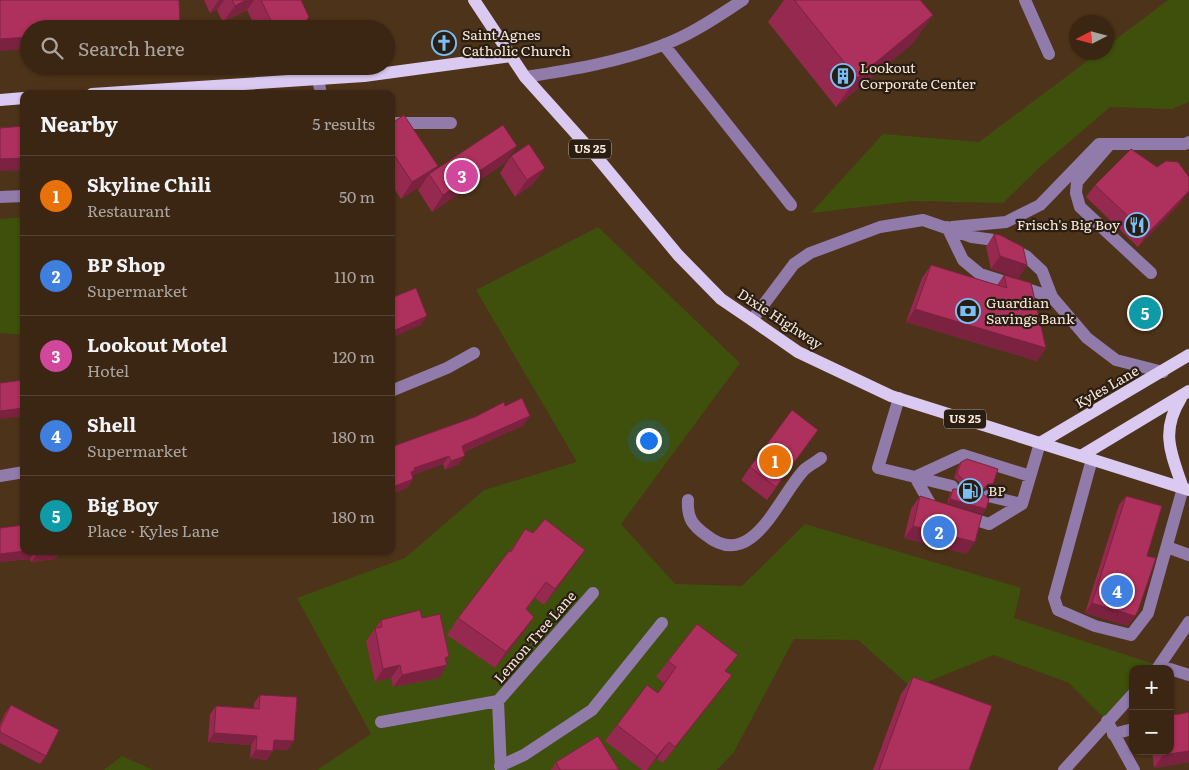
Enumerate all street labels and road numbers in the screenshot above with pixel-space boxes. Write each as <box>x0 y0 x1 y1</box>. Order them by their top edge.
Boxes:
road number: US 25 <box>569 140 611 158</box>
street label: Dixie Highway <box>734 283 828 354</box>
street label: Kyles Lane <box>1071 360 1142 412</box>
road number: US 25 <box>944 409 986 428</box>
street label: Lemon Tree Lane <box>489 586 580 687</box>

